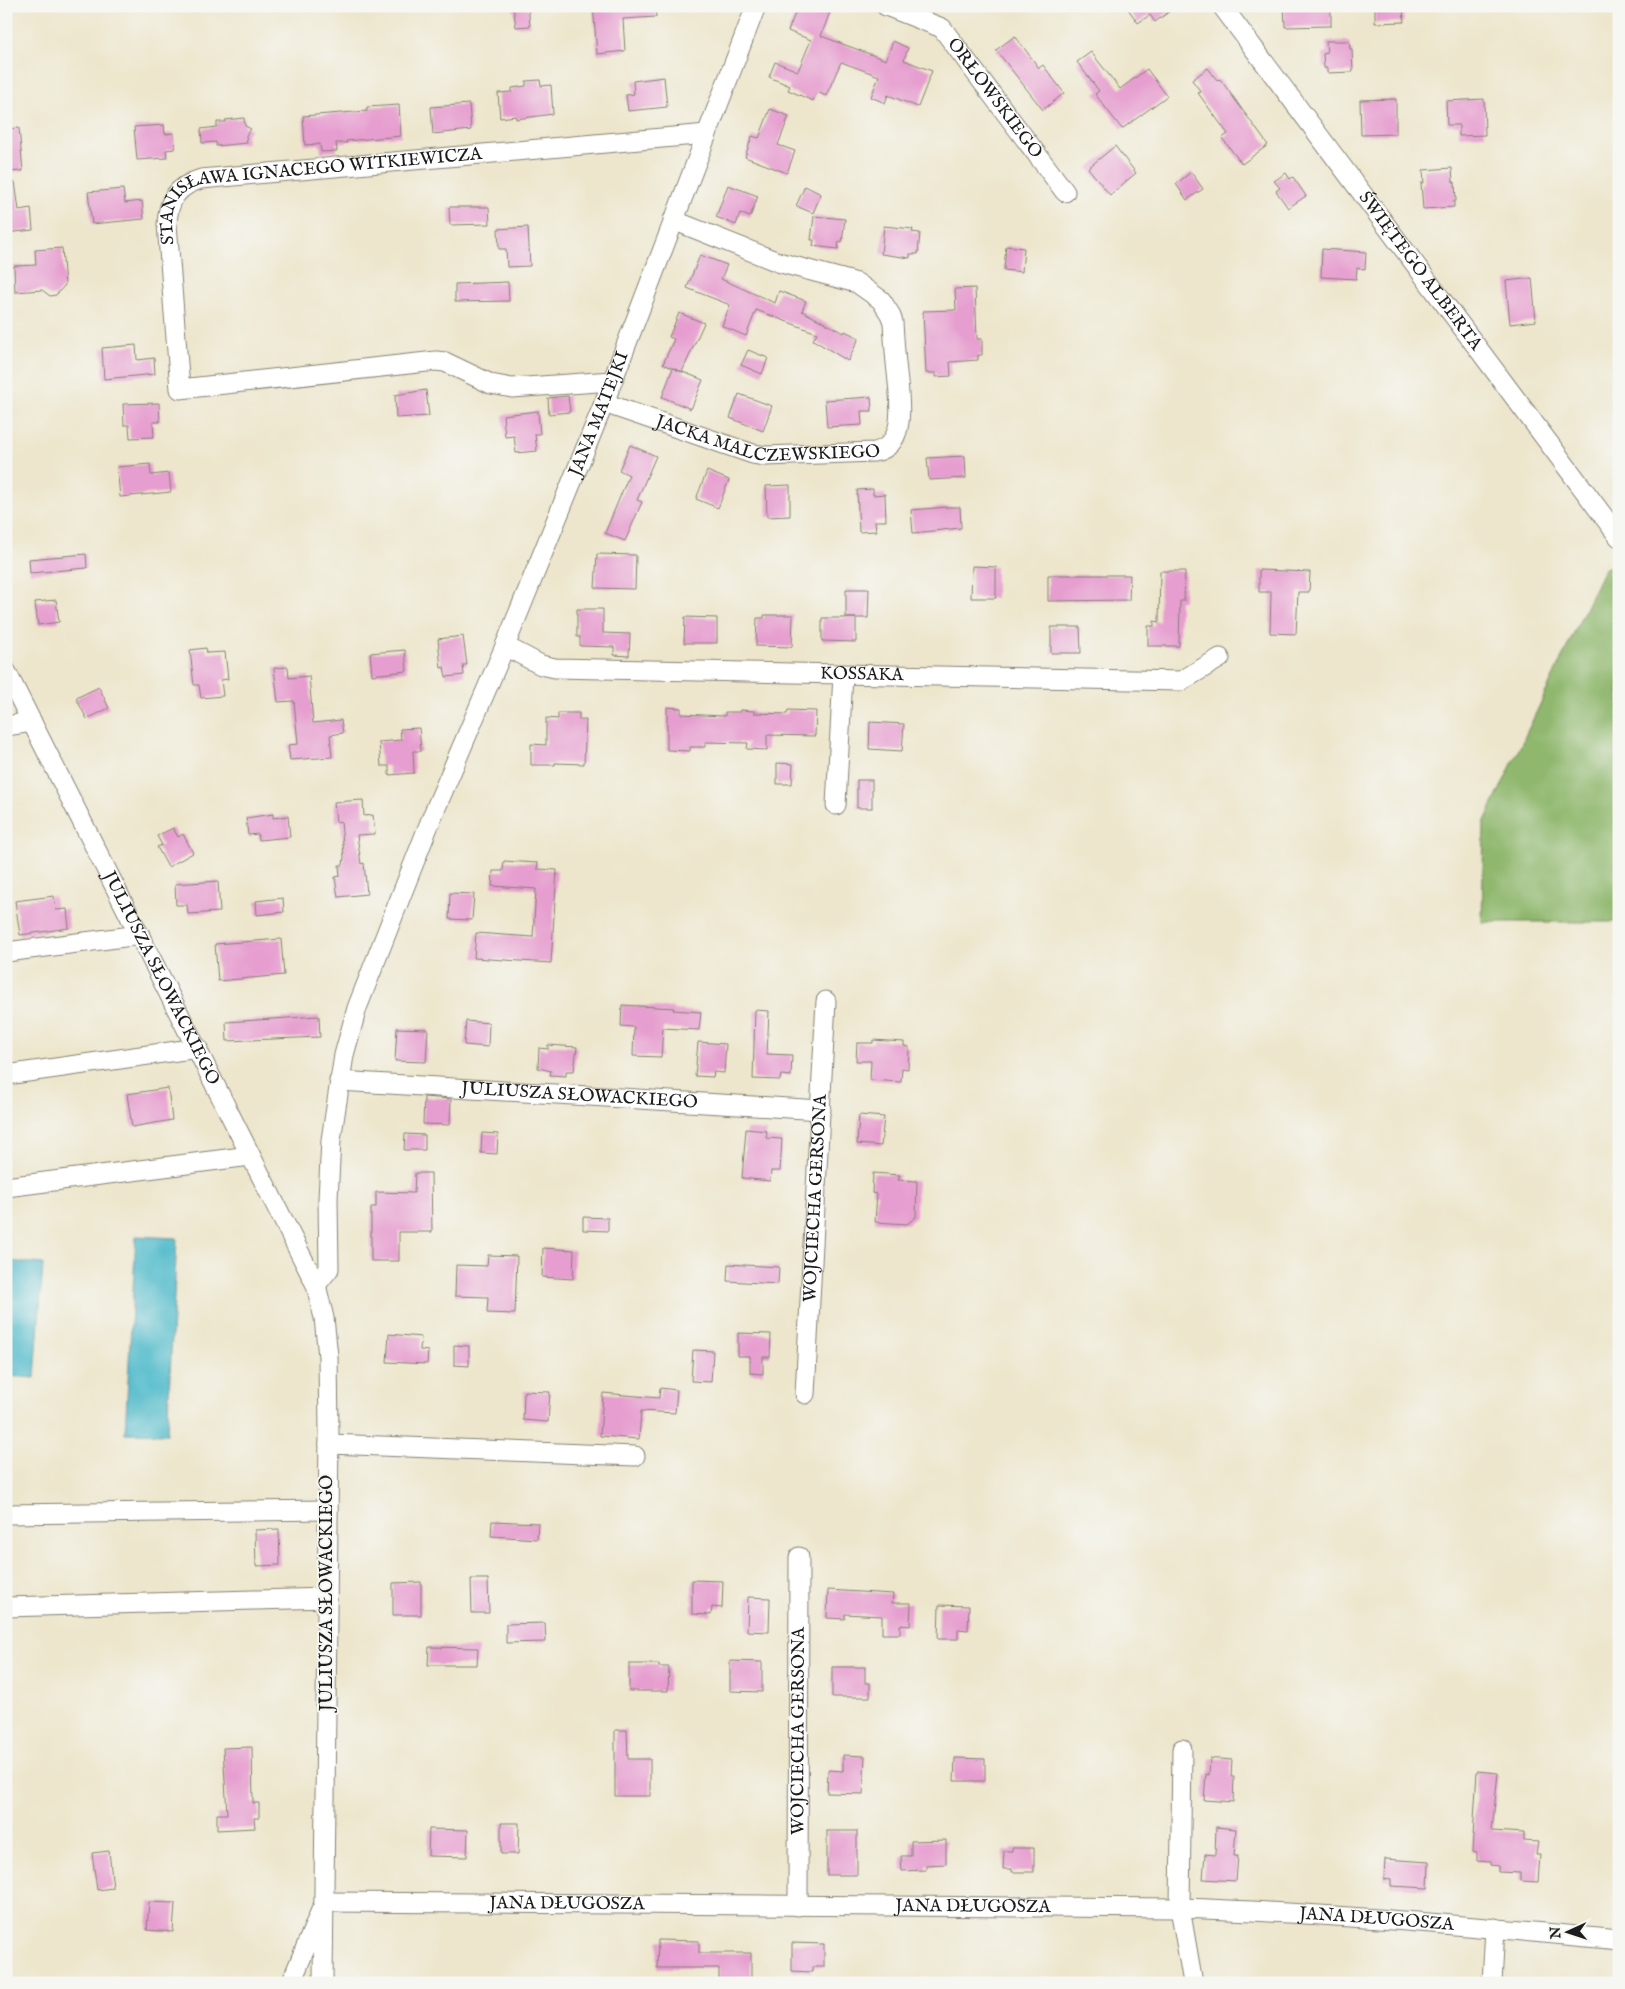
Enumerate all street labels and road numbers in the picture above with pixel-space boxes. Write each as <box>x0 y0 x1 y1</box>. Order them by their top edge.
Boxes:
street label: ORŁOWSKIEGO <box>942 33 1047 163</box>
street label: STANISŁAWA IGNACEGO WITKIEWICZA <box>155 142 484 246</box>
street label: ŚWIĘTEGO ALBERTA <box>1353 186 1488 356</box>
street label: JANA MATEJKI <box>563 348 634 482</box>
street label: JACKA MALCZEWSKIEGO <box>651 409 881 467</box>
street label: KOSSAKA <box>820 662 905 687</box>
street label: JULIUSZA SŁOWACKIEGO <box>97 865 225 1089</box>
street label: JULIUSZA SŁOWACKIEGO <box>459 1077 698 1114</box>
street label: WOJCIECHA GERSONA <box>798 1093 833 1303</box>
street label: JULIUSZA SŁOWACKIEGO <box>316 1475 339 1713</box>
street label: WOJCIECHA GERSONA <box>787 1626 810 1835</box>
street label: JANA DŁUGOSZA <box>487 1892 646 1916</box>
street label: JANA DŁUGOSZA <box>893 1894 1052 1919</box>
street label: JANA DŁUGOSZA <box>1297 1902 1456 1937</box>

